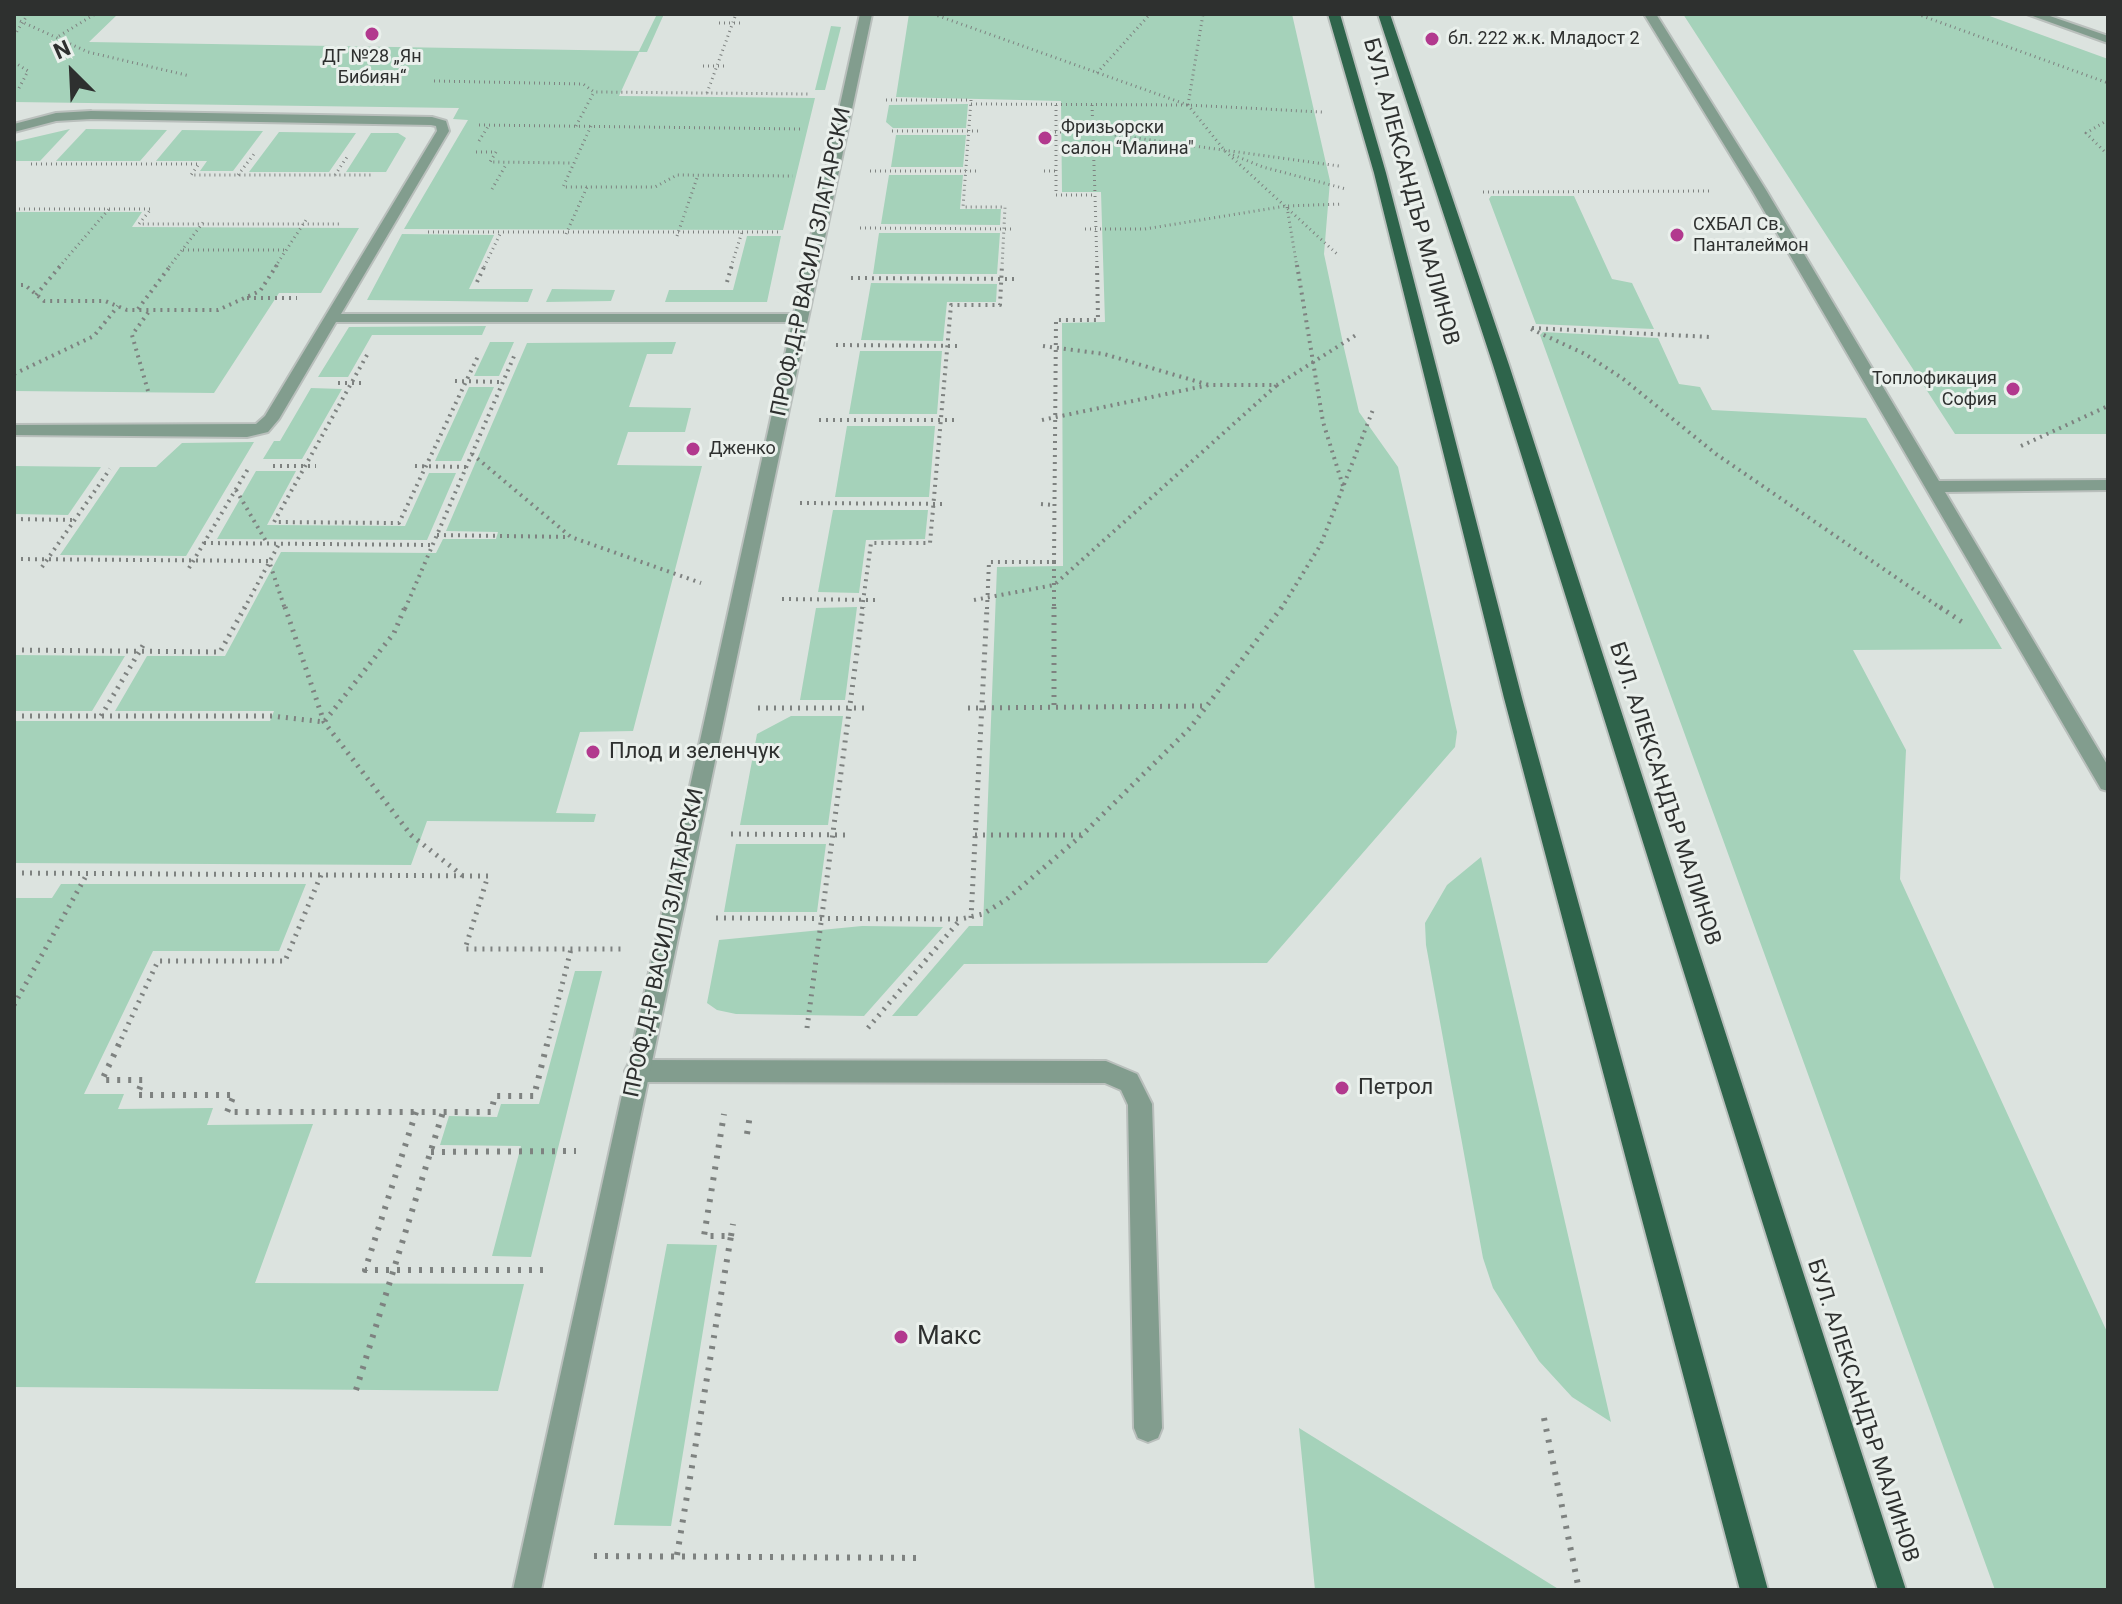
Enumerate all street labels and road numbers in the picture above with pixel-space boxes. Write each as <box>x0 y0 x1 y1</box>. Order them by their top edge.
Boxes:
street label: БУЛ. АЛЕКСАНДЪР МАЛИНОВ <box>1356 35 1464 349</box>
street label: ПРОФ.Д-Р ВАСИЛ ЗЛАТАРСКИ <box>766 105 858 419</box>
street label: БУЛ. АЛЕКСАНДЪР МАЛИНОВ <box>1602 639 1726 949</box>
street label: ПРОФ.Д-Р ВАСИЛ ЗЛАТАРСКИ <box>619 786 711 1100</box>
street label: БУЛ. АЛЕКСАНДЪР МАЛИНОВ <box>1800 1256 1924 1566</box>

